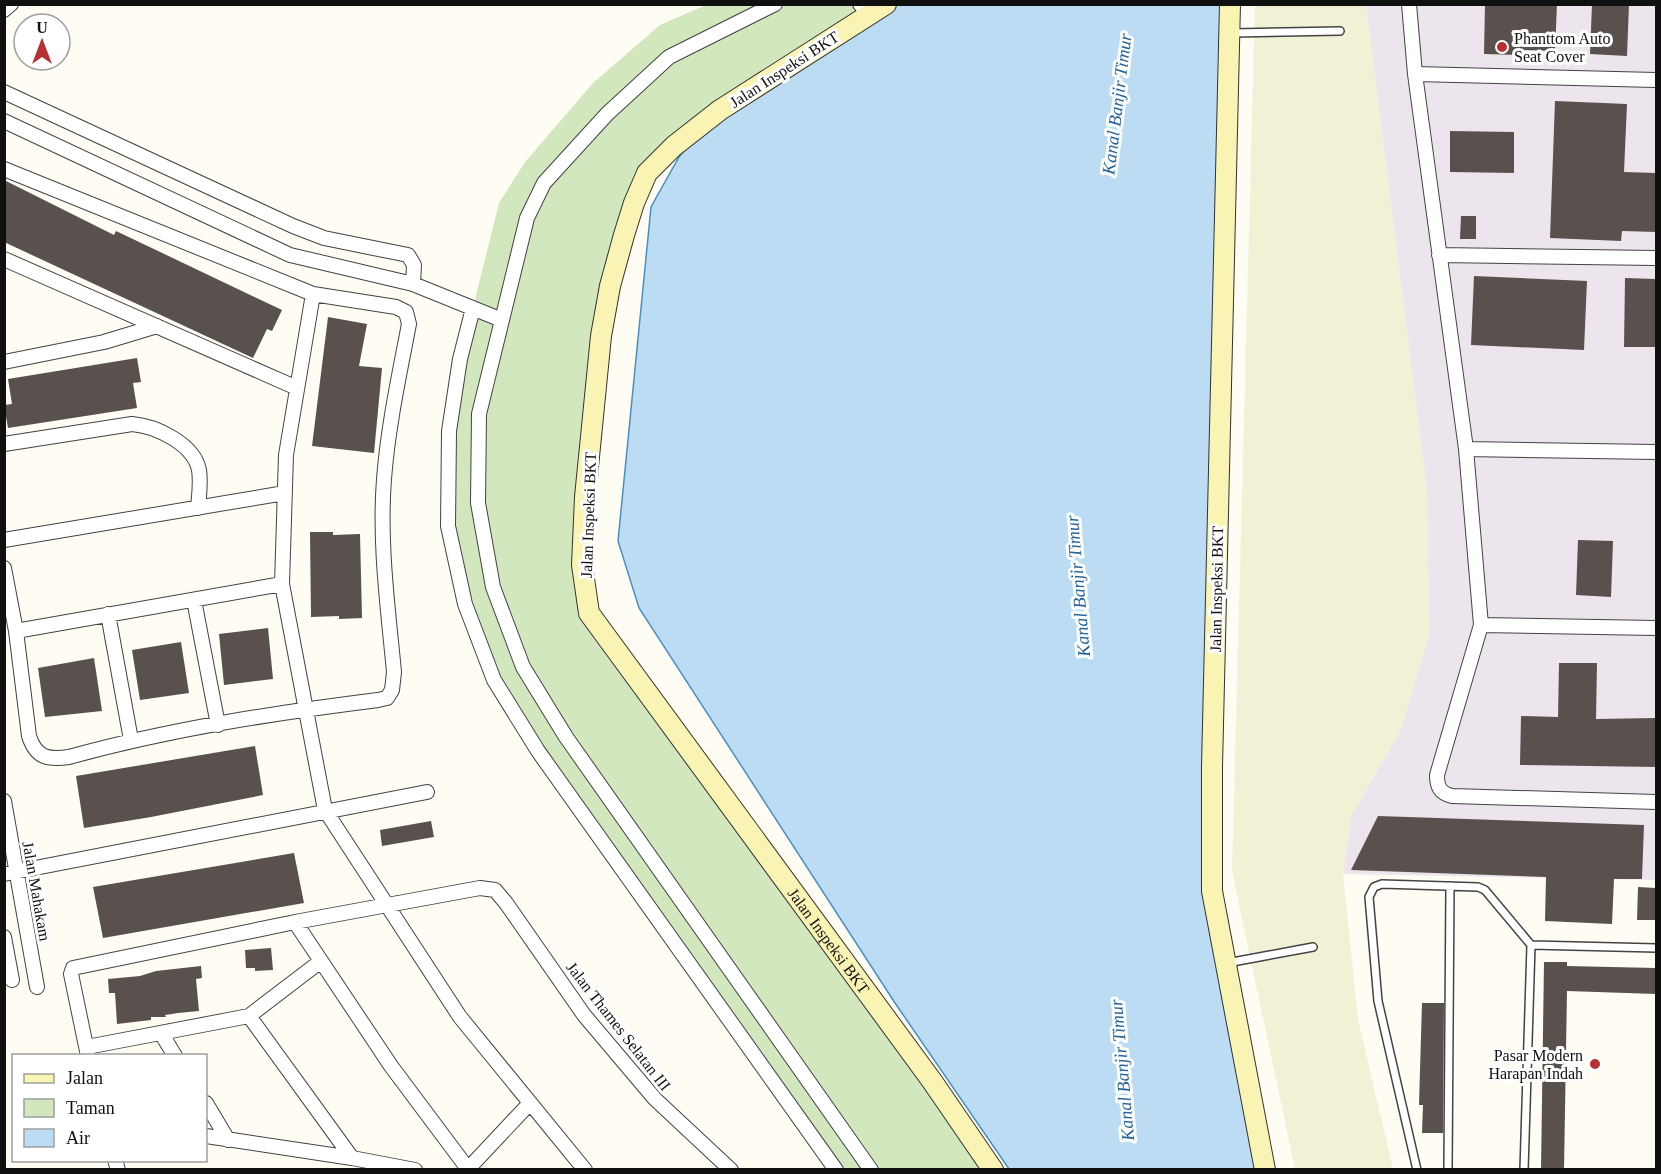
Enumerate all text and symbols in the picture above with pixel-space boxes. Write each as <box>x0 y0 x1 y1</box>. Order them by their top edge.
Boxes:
north arrow <box>12 12 72 72</box>
text: U <box>36 19 48 36</box>
street label: Jalan Inspeksi BKT <box>727 28 843 112</box>
place label: Phanttom Auto Seat Cover <box>1514 30 1610 65</box>
water label: Kanal Banjir Timur <box>1098 31 1136 177</box>
marker: Phanttom Auto Seat Cover <box>1495 40 1509 54</box>
street label: Jalan Inspeksi BKT <box>578 451 600 578</box>
water label: Kanal Banjir Timur <box>1062 513 1094 659</box>
street label: Jalan Inspeksi BKT <box>1207 526 1227 652</box>
street label: Jalan Mahakam <box>19 840 54 943</box>
street label: Jalan Inspeksi BKT <box>785 885 873 997</box>
street label: Jalan Thames Selatan III <box>563 959 674 1094</box>
water label: Kanal Banjir Timur <box>1106 997 1138 1143</box>
place label: Pasar Modern Harapan Indah <box>1488 1047 1583 1083</box>
legend <box>12 1054 207 1162</box>
marker: Pasar Modern Harapan Indah <box>1588 1057 1602 1071</box>
text: Jalan <box>66 1068 103 1088</box>
text: Taman <box>66 1098 115 1118</box>
text: Air <box>66 1128 90 1148</box>

